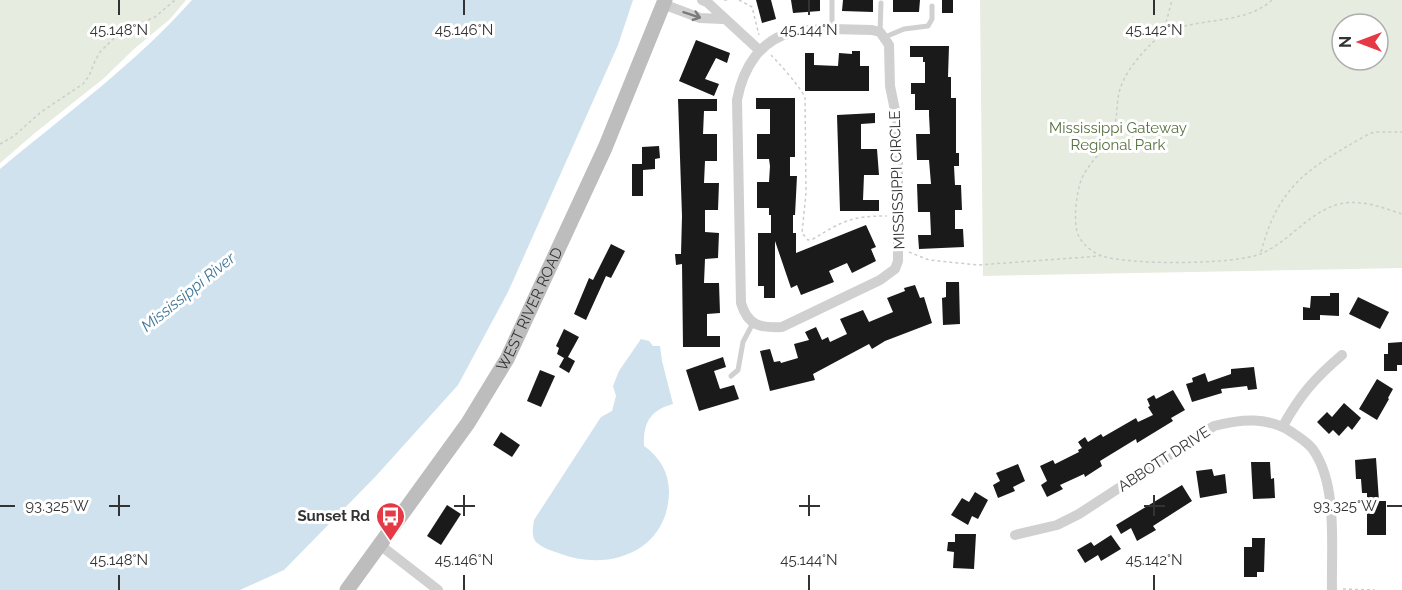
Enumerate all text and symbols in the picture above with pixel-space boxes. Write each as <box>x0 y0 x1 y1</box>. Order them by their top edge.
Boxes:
one-way arrow <box>683 10 701 21</box>
north arrow <box>1330 12 1390 72</box>
text: 45.148°N <box>90 21 148 39</box>
text: 45.146°N <box>435 21 493 39</box>
text: 45.144°N <box>780 21 838 39</box>
text: 45.142°N <box>1125 21 1183 39</box>
text: N <box>1336 36 1355 48</box>
street label: MISSISSIPPI CIRCLE <box>886 110 908 250</box>
park label: Mississippi Gateway Regional Park <box>1049 119 1187 154</box>
street label: WEST RIVER ROAD <box>493 244 567 374</box>
water label: Mississippi River <box>137 248 239 336</box>
street label: ABBOTT DRIVE <box>1115 423 1213 495</box>
text: 93.325°W <box>25 497 89 515</box>
text: 93.325°W <box>1313 497 1377 515</box>
bus stop icon: Sunset Rd <box>375 500 407 542</box>
place label: Sunset Rd <box>297 507 370 525</box>
text: 45.148°N <box>90 551 148 569</box>
text: 45.146°N <box>435 551 493 569</box>
text: 45.144°N <box>780 551 838 569</box>
text: 45.142°N <box>1125 551 1183 569</box>

